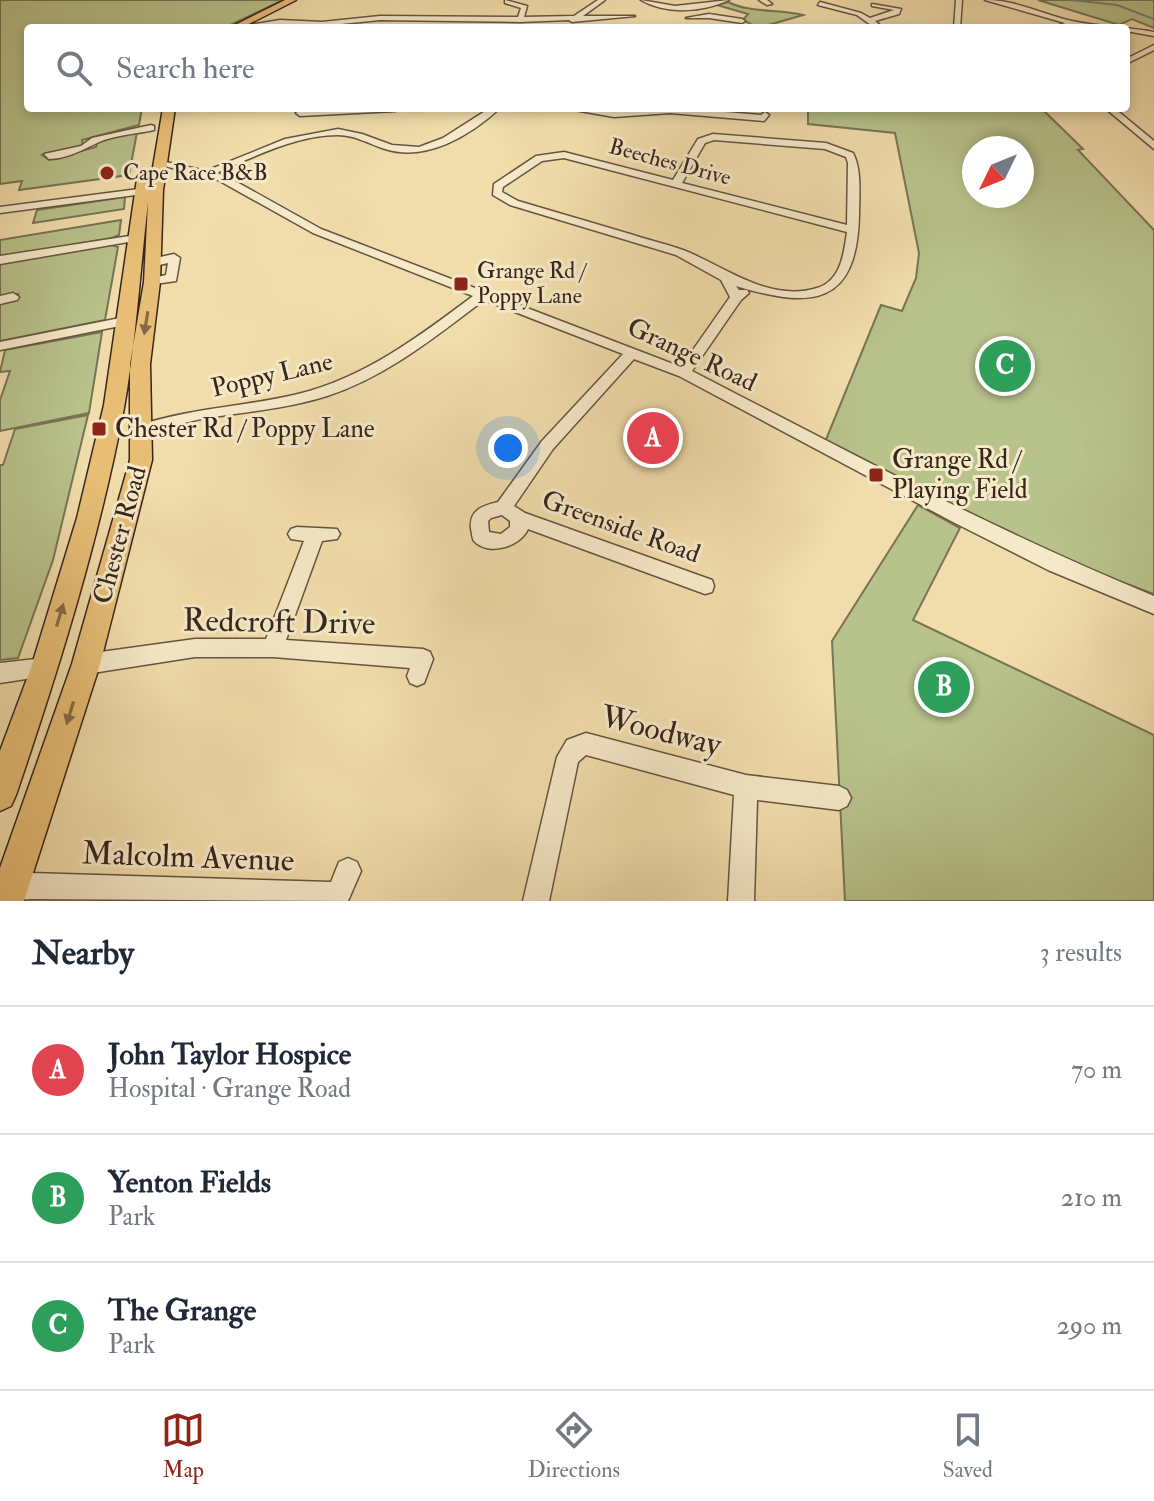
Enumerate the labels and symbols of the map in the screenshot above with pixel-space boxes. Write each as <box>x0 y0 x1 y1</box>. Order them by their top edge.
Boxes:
street label: Beeches Drive <box>606 132 734 192</box>
north arrow <box>962 136 1034 208</box>
place label: Cape Race B&B <box>123 159 268 188</box>
marker: Cape Race B&B <box>98 164 116 182</box>
place label: Grange Rd / Poppy Lane <box>477 257 588 311</box>
marker: Grange Rd / Poppy Lane <box>452 275 470 293</box>
one-way arrow <box>139 311 152 336</box>
street label: Grange Road <box>622 311 762 399</box>
pin: C <box>979 336 1031 396</box>
street label: Poppy Lane <box>208 345 336 405</box>
pin: A <box>627 408 679 468</box>
place label: Chester Rd / Poppy Lane <box>115 413 375 446</box>
marker: Chester Rd / Poppy Lane <box>90 420 108 438</box>
your location <box>488 428 528 468</box>
place label: Grange Rd / Playing Field <box>892 444 1028 506</box>
street label: Chester Road <box>86 462 154 607</box>
marker: Grange Rd / Playing Field <box>867 466 885 484</box>
street label: Greenside Road <box>538 484 705 570</box>
street label: Redcroft Drive <box>182 600 376 644</box>
one-way arrow <box>54 603 67 627</box>
pin: B <box>918 657 970 717</box>
street label: Woodway <box>596 697 726 765</box>
one-way arrow <box>63 701 76 725</box>
street label: Malcolm Avenue <box>81 833 295 881</box>

